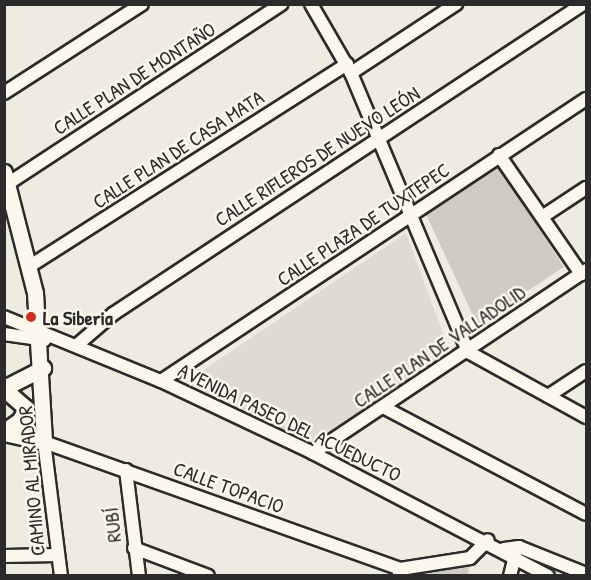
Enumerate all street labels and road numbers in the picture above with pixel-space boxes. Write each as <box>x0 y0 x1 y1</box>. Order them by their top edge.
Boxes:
street label: CALLE PLAN DE MONTAÑO <box>48 17 220 139</box>
street label: CALLE RIFLEROS DE NUEVO LEÓN <box>210 81 424 231</box>
street label: CALLE PLAN DE CASA MATA <box>88 85 268 213</box>
street label: CALLE PLAZA DE TUXTEPEC <box>272 157 454 291</box>
street label: CALLE PLAN DE VALLADOLID <box>349 280 529 412</box>
street label: AVENIDA PASEO DEL ACUEDUCTO <box>175 358 405 486</box>
street label: CAMINO AL MIRADOR <box>12 405 50 557</box>
street label: CALLE TOPACIO <box>171 456 287 518</box>
street label: RUBÍ <box>98 506 126 544</box>

